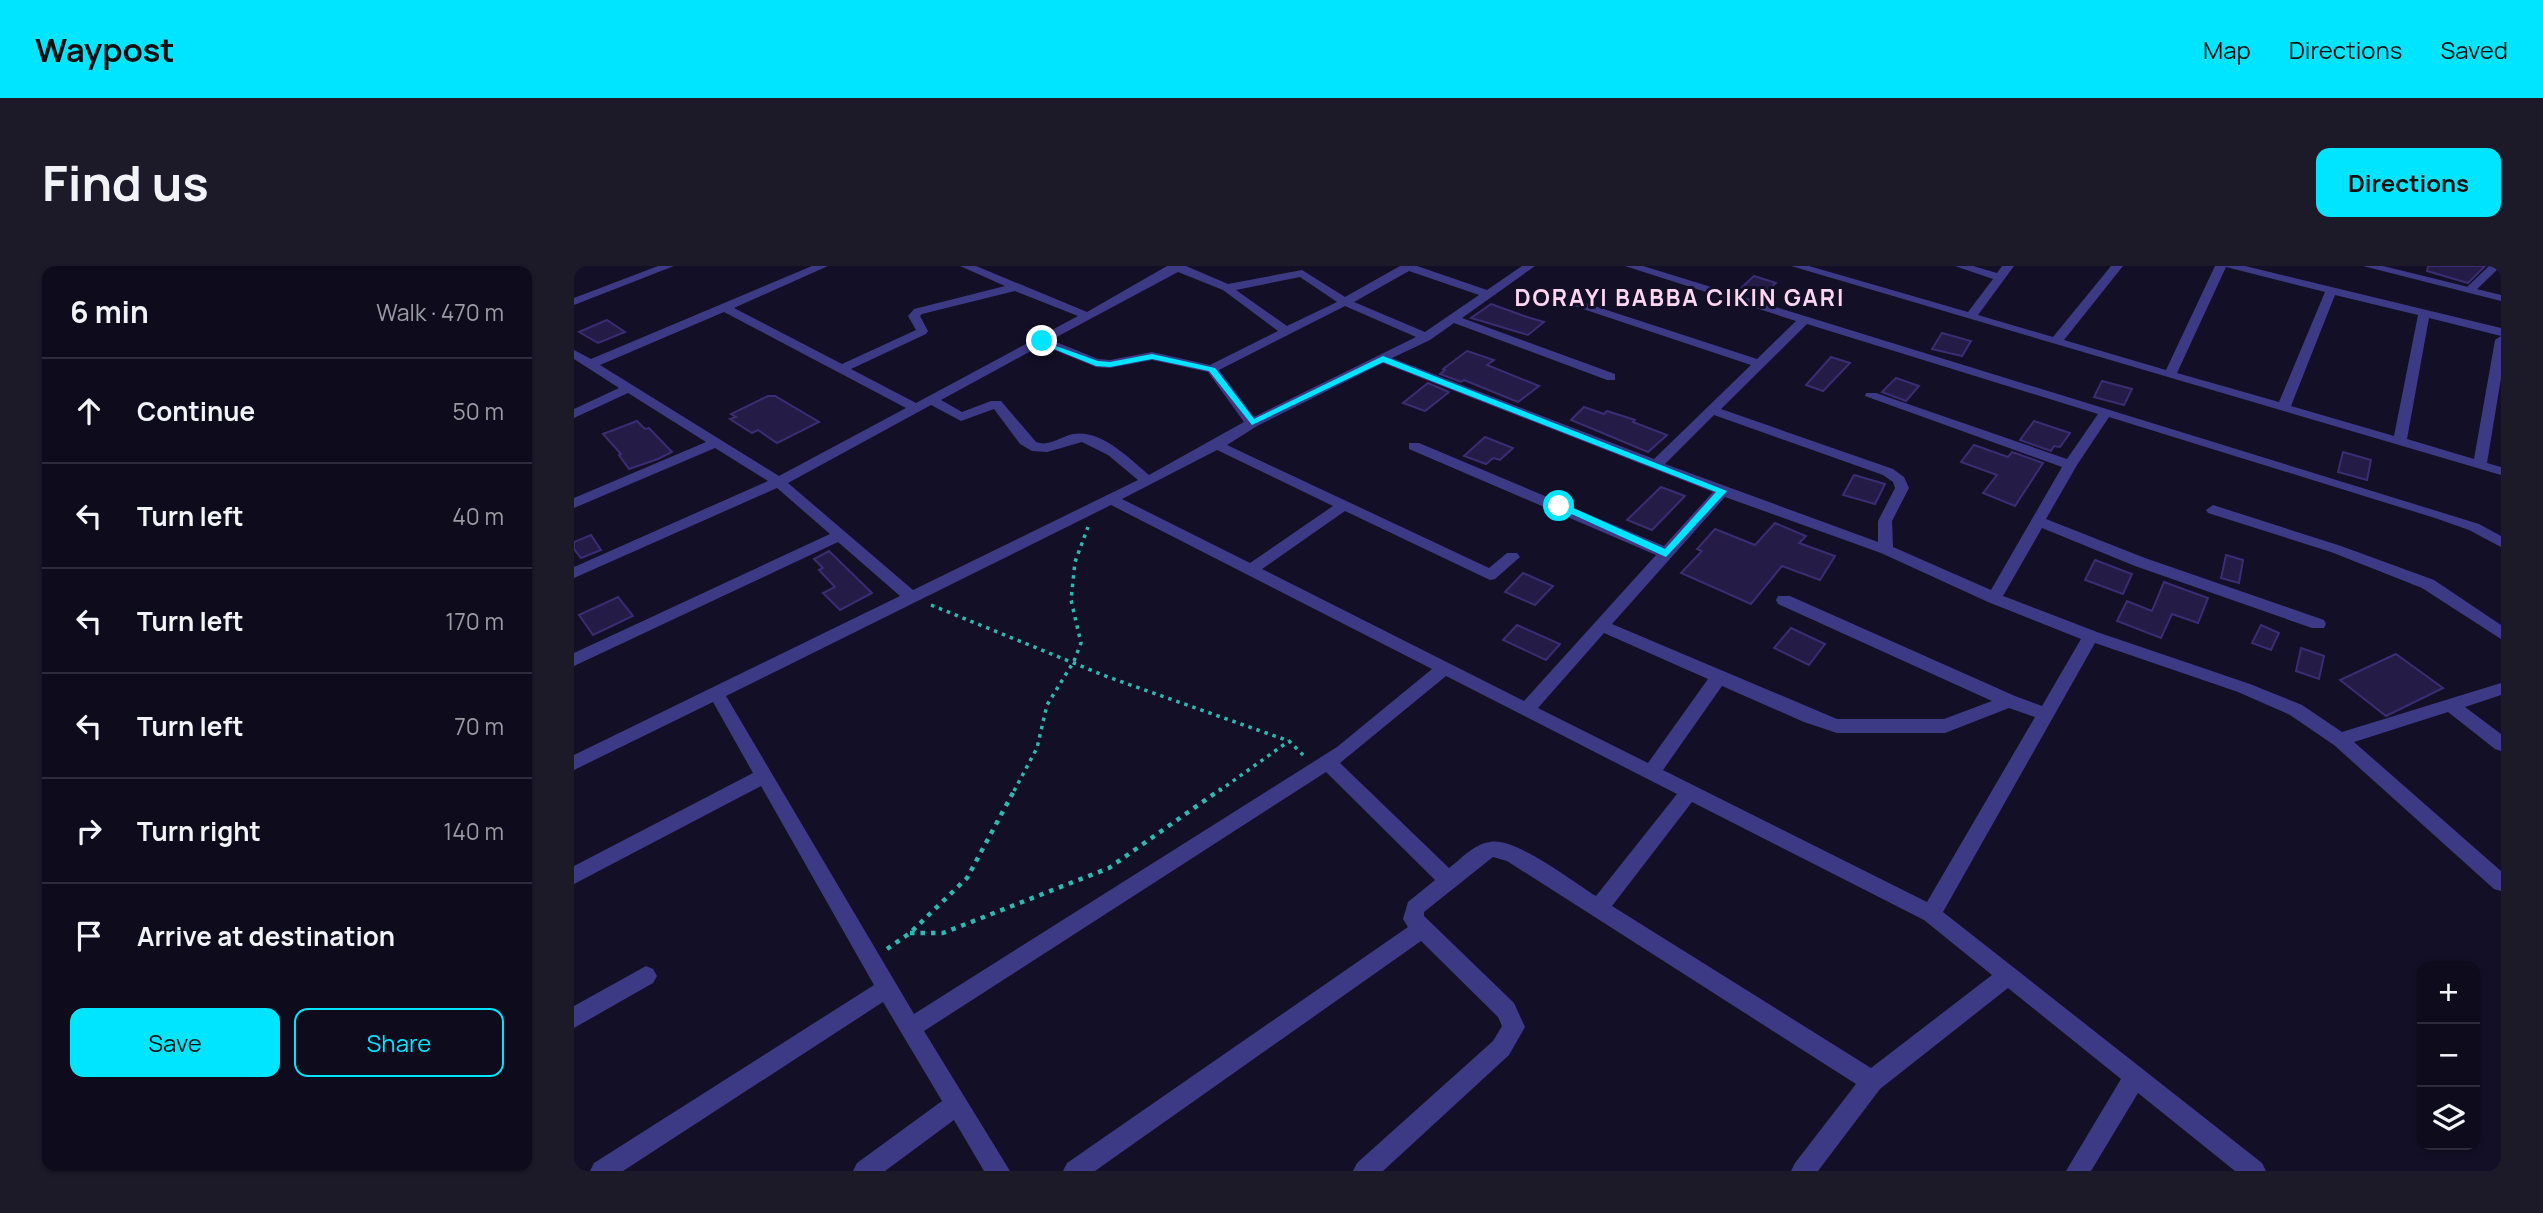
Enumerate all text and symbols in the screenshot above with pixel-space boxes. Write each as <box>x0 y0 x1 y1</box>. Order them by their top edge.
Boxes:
text: Waypost <box>35 27 175 72</box>
text: Map <box>2203 33 2251 66</box>
text: Directions <box>2289 33 2402 66</box>
text: Saved <box>2440 33 2508 66</box>
button: Directions <box>2316 148 2501 217</box>
text: Find us <box>42 149 209 216</box>
district label: DORAYI BABBA CIKIN GARI <box>1514 281 1846 313</box>
text: 6 min <box>70 291 149 332</box>
text: Walk · 470 m <box>376 296 504 328</box>
route end <box>1026 325 1057 356</box>
icon: ahead <box>70 392 108 430</box>
text: Continue <box>137 393 255 429</box>
text: 50 m <box>453 395 504 427</box>
route start <box>1543 490 1574 521</box>
icon: left <box>70 497 108 535</box>
text: Turn left <box>137 498 244 534</box>
text: 40 m <box>452 500 504 532</box>
icon: left <box>70 602 108 640</box>
text: Turn left <box>137 603 244 639</box>
text: 170 m <box>445 605 504 637</box>
icon: left <box>70 707 108 745</box>
text: Turn left <box>137 708 244 744</box>
text: 70 m <box>454 710 504 742</box>
icon: right <box>70 812 108 850</box>
text: Turn right <box>137 813 261 849</box>
text: 140 m <box>443 815 504 847</box>
icon: arrive <box>70 917 108 955</box>
text: Arrive at destination <box>137 918 395 954</box>
map controls <box>2417 961 2480 1150</box>
button: + <box>2417 961 2480 1024</box>
button: Save <box>70 1008 280 1077</box>
button: Share <box>294 1008 504 1077</box>
button: − <box>2417 1024 2480 1087</box>
button: layers <box>2417 1087 2480 1150</box>

